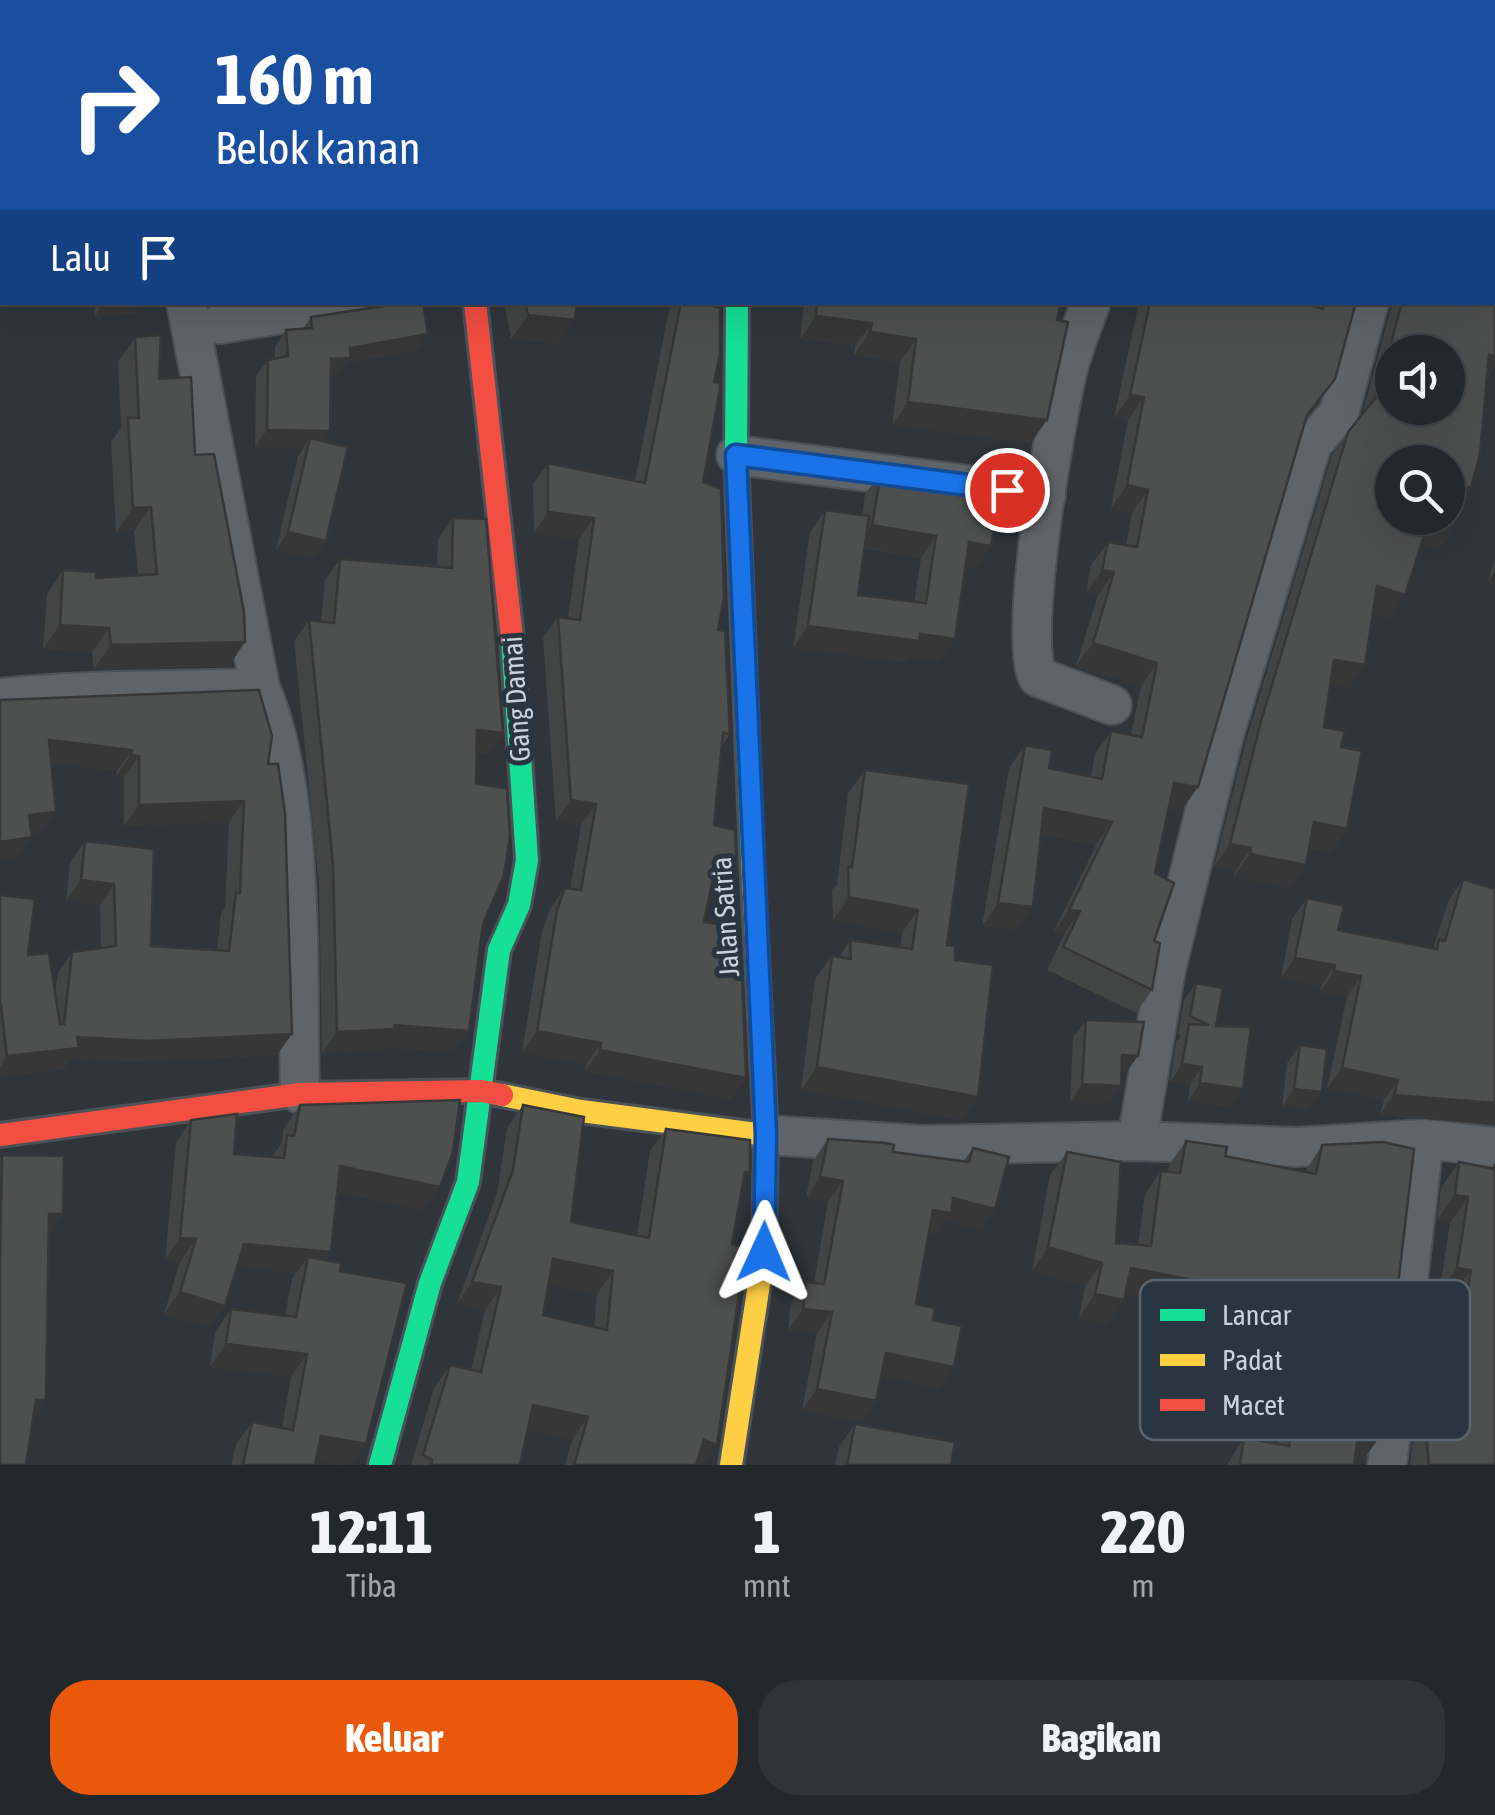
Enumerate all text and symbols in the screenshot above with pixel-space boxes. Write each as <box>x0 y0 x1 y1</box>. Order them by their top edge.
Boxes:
text: 160 m <box>215 39 374 119</box>
icon: right <box>50 40 180 170</box>
text: Belok kanan <box>215 122 421 174</box>
icon: arrive <box>131 230 186 285</box>
text: Lalu <box>50 236 111 279</box>
map controls <box>1375 335 1465 535</box>
button: sound <box>1375 335 1465 425</box>
button: search <box>1375 445 1465 535</box>
pin <box>965 448 1050 533</box>
icon: arrive <box>980 463 1035 518</box>
street label: Gang Damai <box>496 635 536 763</box>
street label: Jalan Satria <box>705 856 745 978</box>
position arrow <box>712 1200 816 1304</box>
legend <box>1140 1280 1470 1440</box>
text: Lancar <box>1222 1299 1292 1331</box>
text: Padat <box>1222 1344 1283 1376</box>
text: Macet <box>1222 1389 1285 1421</box>
text: 12:11 <box>310 1497 433 1566</box>
text: 1 <box>753 1497 781 1566</box>
text: 220 <box>1101 1497 1185 1566</box>
text: Tiba <box>346 1567 397 1604</box>
text: mnt <box>743 1567 791 1604</box>
text: m <box>1131 1567 1154 1604</box>
button: Keluar <box>50 1680 738 1795</box>
button: Bagikan <box>758 1680 1445 1795</box>

